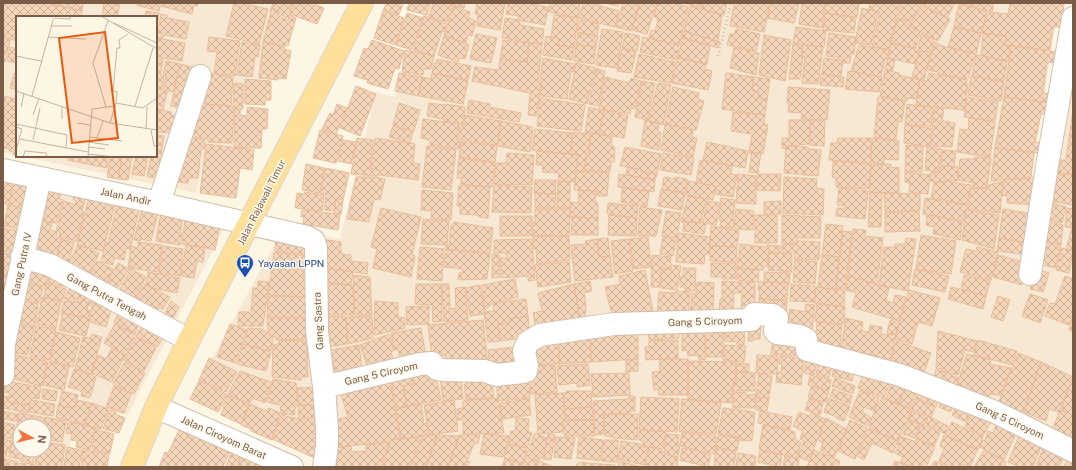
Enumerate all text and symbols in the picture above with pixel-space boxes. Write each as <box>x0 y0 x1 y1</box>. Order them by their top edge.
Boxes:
inset map <box>16 16 157 157</box>
street label: Jalan Rajawali Timur <box>234 157 288 247</box>
street label: Jalan Andir <box>100 185 153 207</box>
street label: Gang Putra IV <box>8 231 34 297</box>
bus stop icon: Yayasan LPPN <box>235 253 255 278</box>
place label: Yayasan LPPN <box>258 257 324 269</box>
street label: Gang Putra Tengah <box>65 270 149 322</box>
street label: Gang Sastra <box>311 292 325 350</box>
street label: Gang 5 Ciroyom <box>668 314 742 328</box>
street label: Gang 5 Ciroyom <box>343 359 419 387</box>
street label: Gang 5 Ciroyom <box>974 399 1046 441</box>
street label: Jalan Ciroyom Barat <box>179 413 269 461</box>
north arrow <box>12 418 52 458</box>
text: N <box>35 434 48 444</box>

